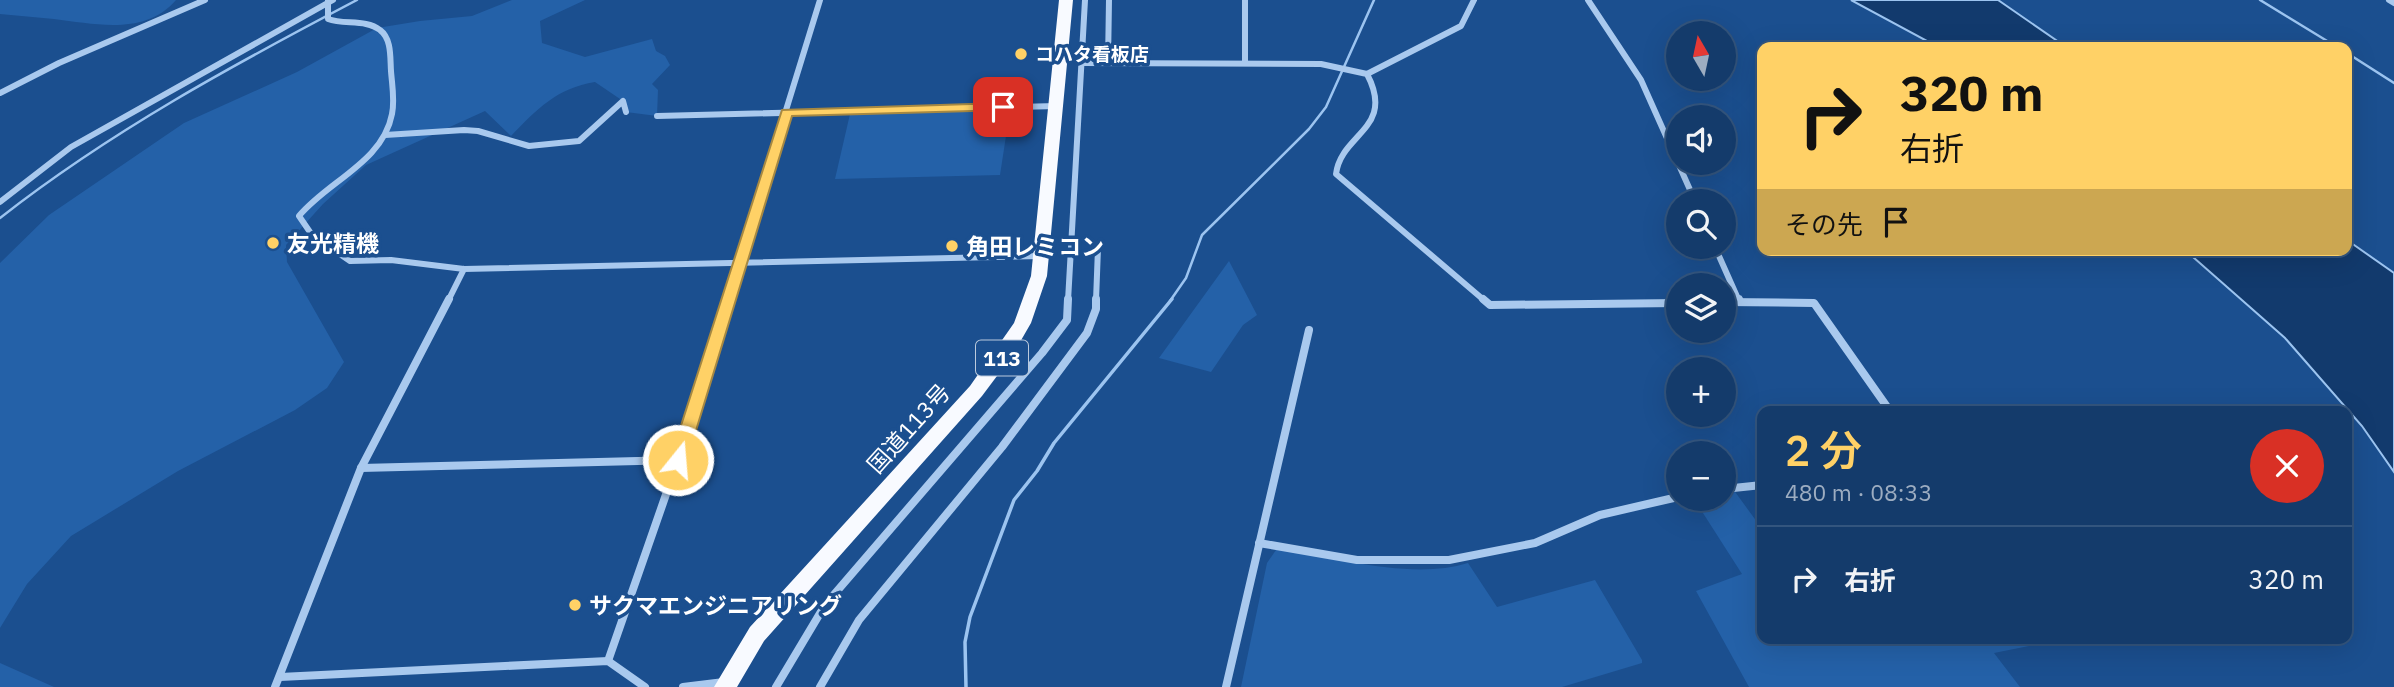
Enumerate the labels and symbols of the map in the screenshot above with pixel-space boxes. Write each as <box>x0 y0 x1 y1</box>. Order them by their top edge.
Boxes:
north arrow <box>1666 21 1736 91</box>
place label: コハタ看板店 <box>1035 42 1149 66</box>
marker: コハタ看板店 <box>1013 46 1029 62</box>
pin <box>973 77 1033 137</box>
place label: 友光精機 <box>287 228 379 258</box>
place label: 角田レミコン <box>966 231 1104 261</box>
marker: 友光精機 <box>265 235 281 251</box>
marker: 角田レミコン <box>944 238 960 254</box>
road number: 113 <box>976 340 1028 376</box>
street label: 国道113号 <box>860 377 956 479</box>
position arrow <box>641 423 715 497</box>
place label: サクマエンジニアリング <box>589 590 842 620</box>
marker: サクマエンジニアリング <box>567 597 583 613</box>

